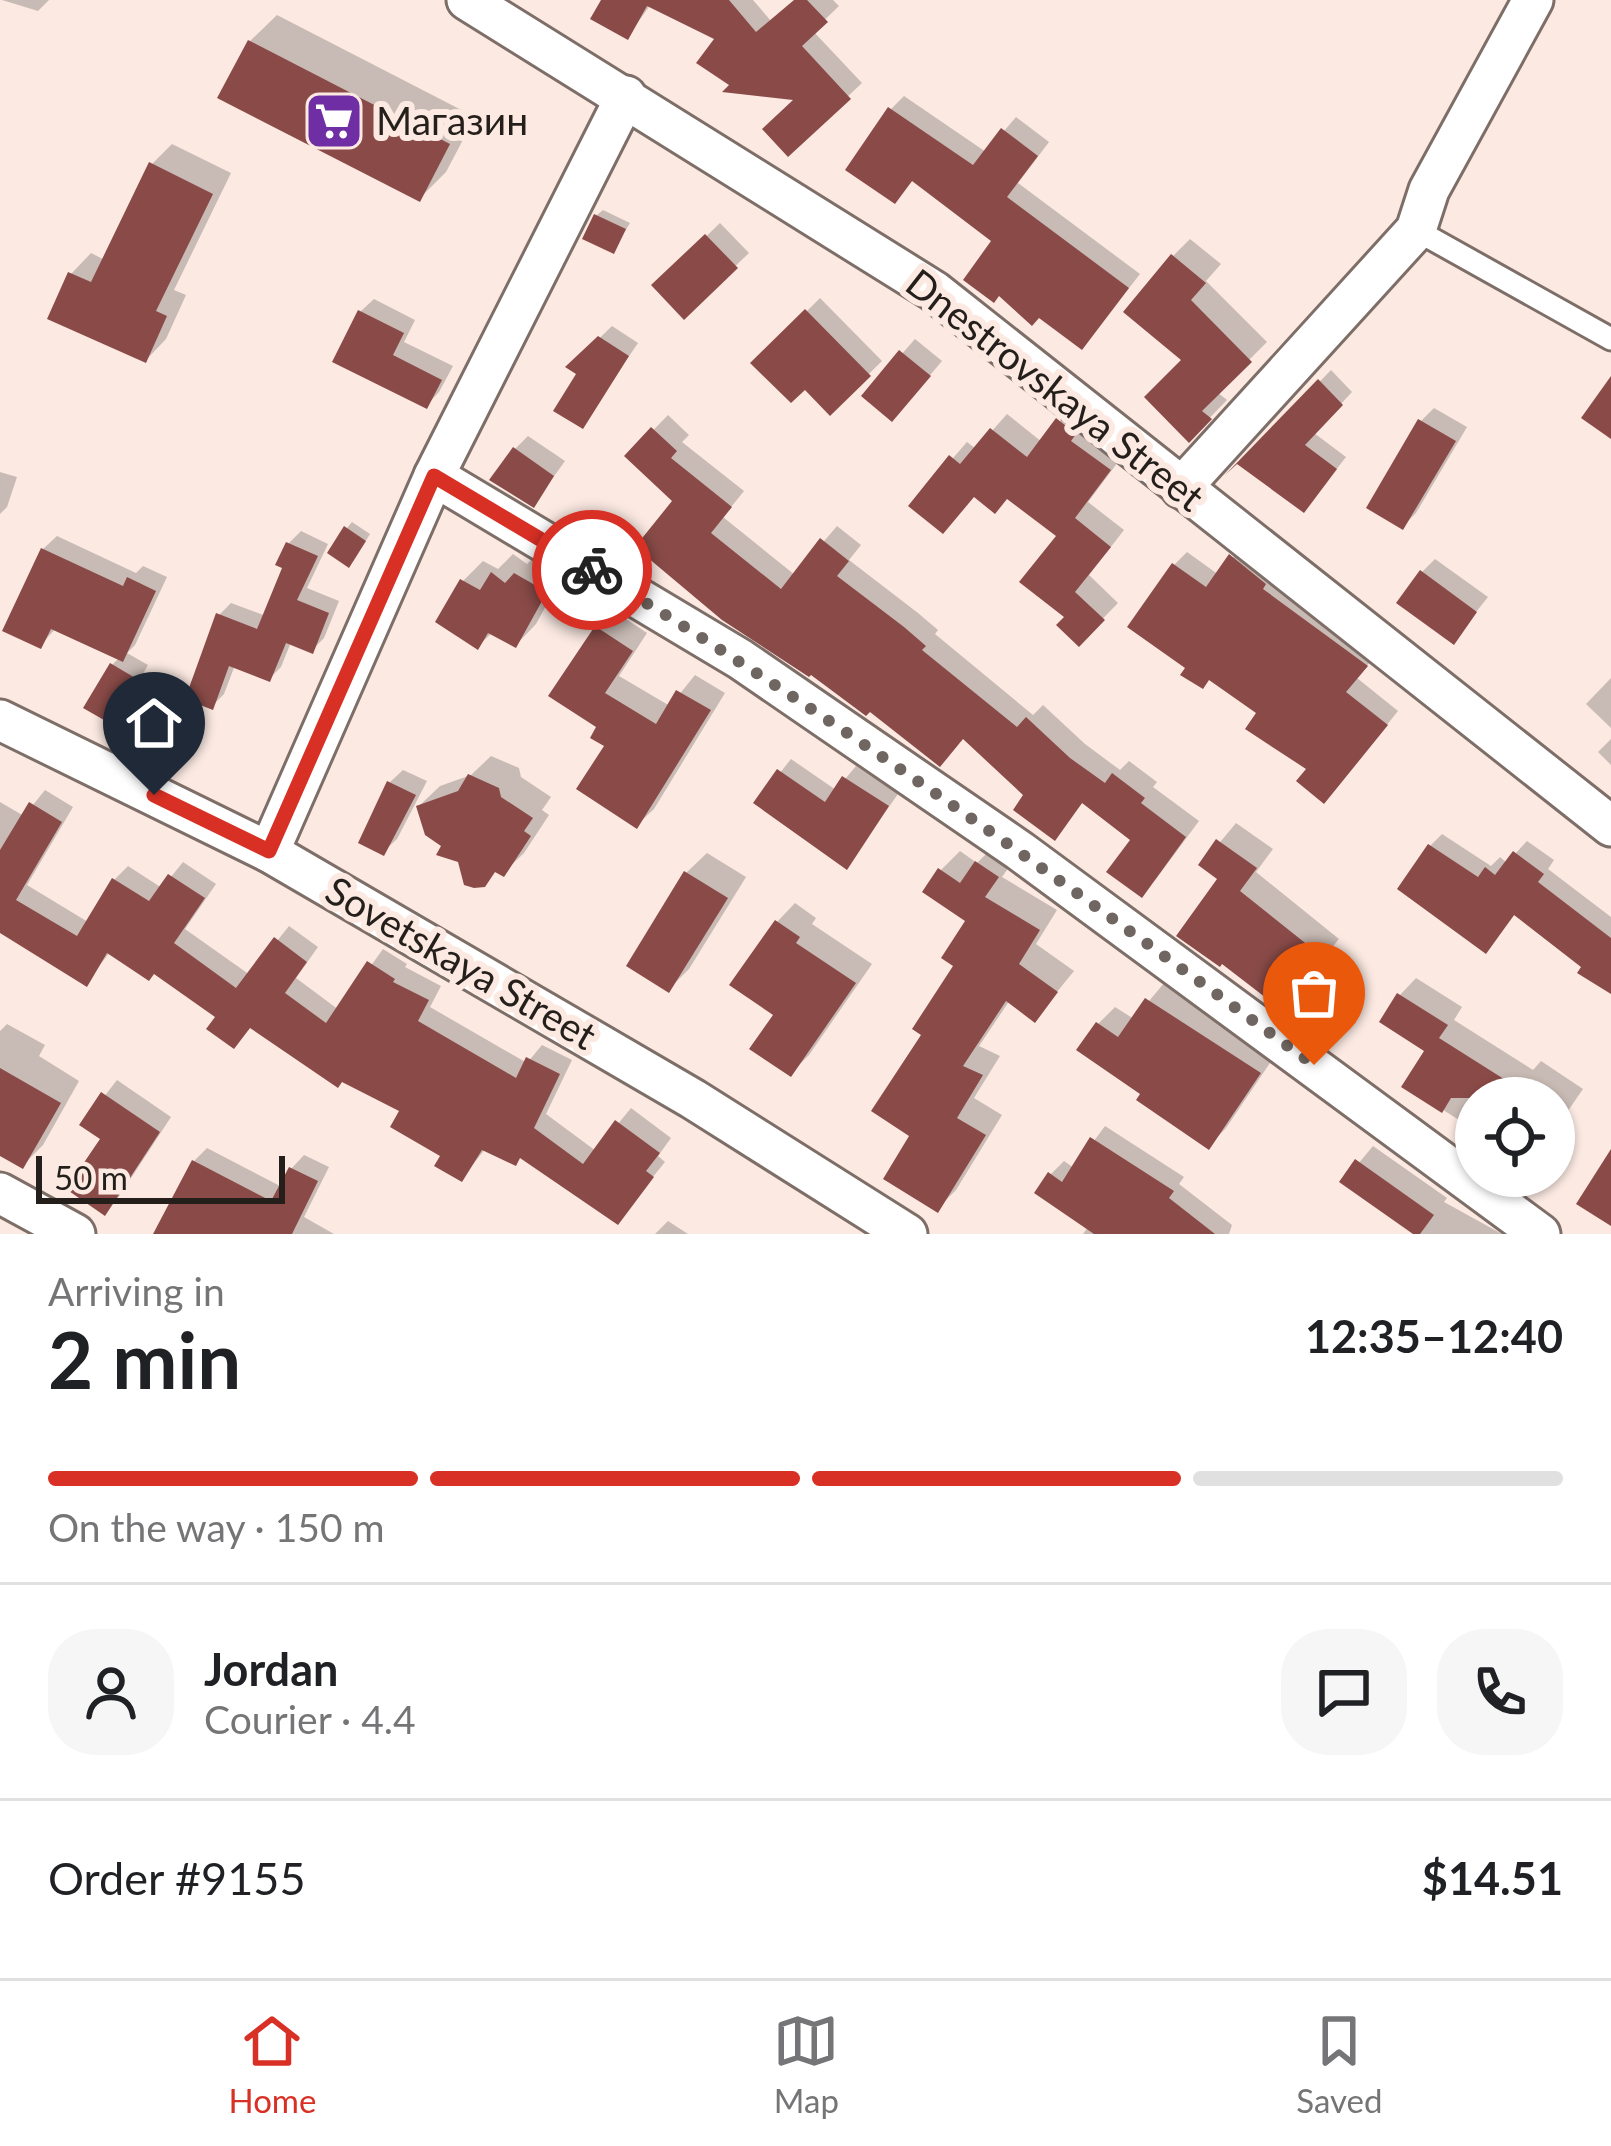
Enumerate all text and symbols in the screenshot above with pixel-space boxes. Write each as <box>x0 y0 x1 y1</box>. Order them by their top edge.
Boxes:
supermarket icon: Магазин <box>303 90 365 152</box>
place label: Магазин <box>376 97 528 143</box>
street label: Dnestrovskaya Street <box>898 259 1213 520</box>
courier <box>532 510 652 630</box>
icon: bike <box>559 537 625 603</box>
pin <box>103 672 205 795</box>
icon: home <box>121 690 187 756</box>
street label: Sovetskaya Street <box>318 866 605 1058</box>
pin <box>1263 942 1365 1065</box>
icon: bag <box>1281 960 1347 1026</box>
map controls <box>1455 1077 1575 1197</box>
button: locate <box>1455 1077 1575 1197</box>
scale bar <box>36 1150 285 1203</box>
text: 50 m <box>54 1157 128 1197</box>
text: Arriving in <box>48 1268 225 1314</box>
text: 12:35–12:40 <box>1305 1309 1563 1363</box>
text: 2 min <box>48 1312 241 1406</box>
text: On the way · 150 m <box>48 1504 385 1550</box>
button: person <box>48 1629 174 1755</box>
button: chat <box>1281 1629 1407 1755</box>
button: phone <box>1437 1629 1563 1755</box>
text: Jordan <box>204 1642 338 1696</box>
text: Courier · 4.4 <box>204 1696 416 1742</box>
text: Order #9155 <box>48 1851 306 1905</box>
text: $14.51 <box>1422 1851 1563 1905</box>
tab: Home <box>228 2008 316 2120</box>
tab: Map <box>773 2008 839 2120</box>
tab: Saved <box>1296 2008 1383 2120</box>

